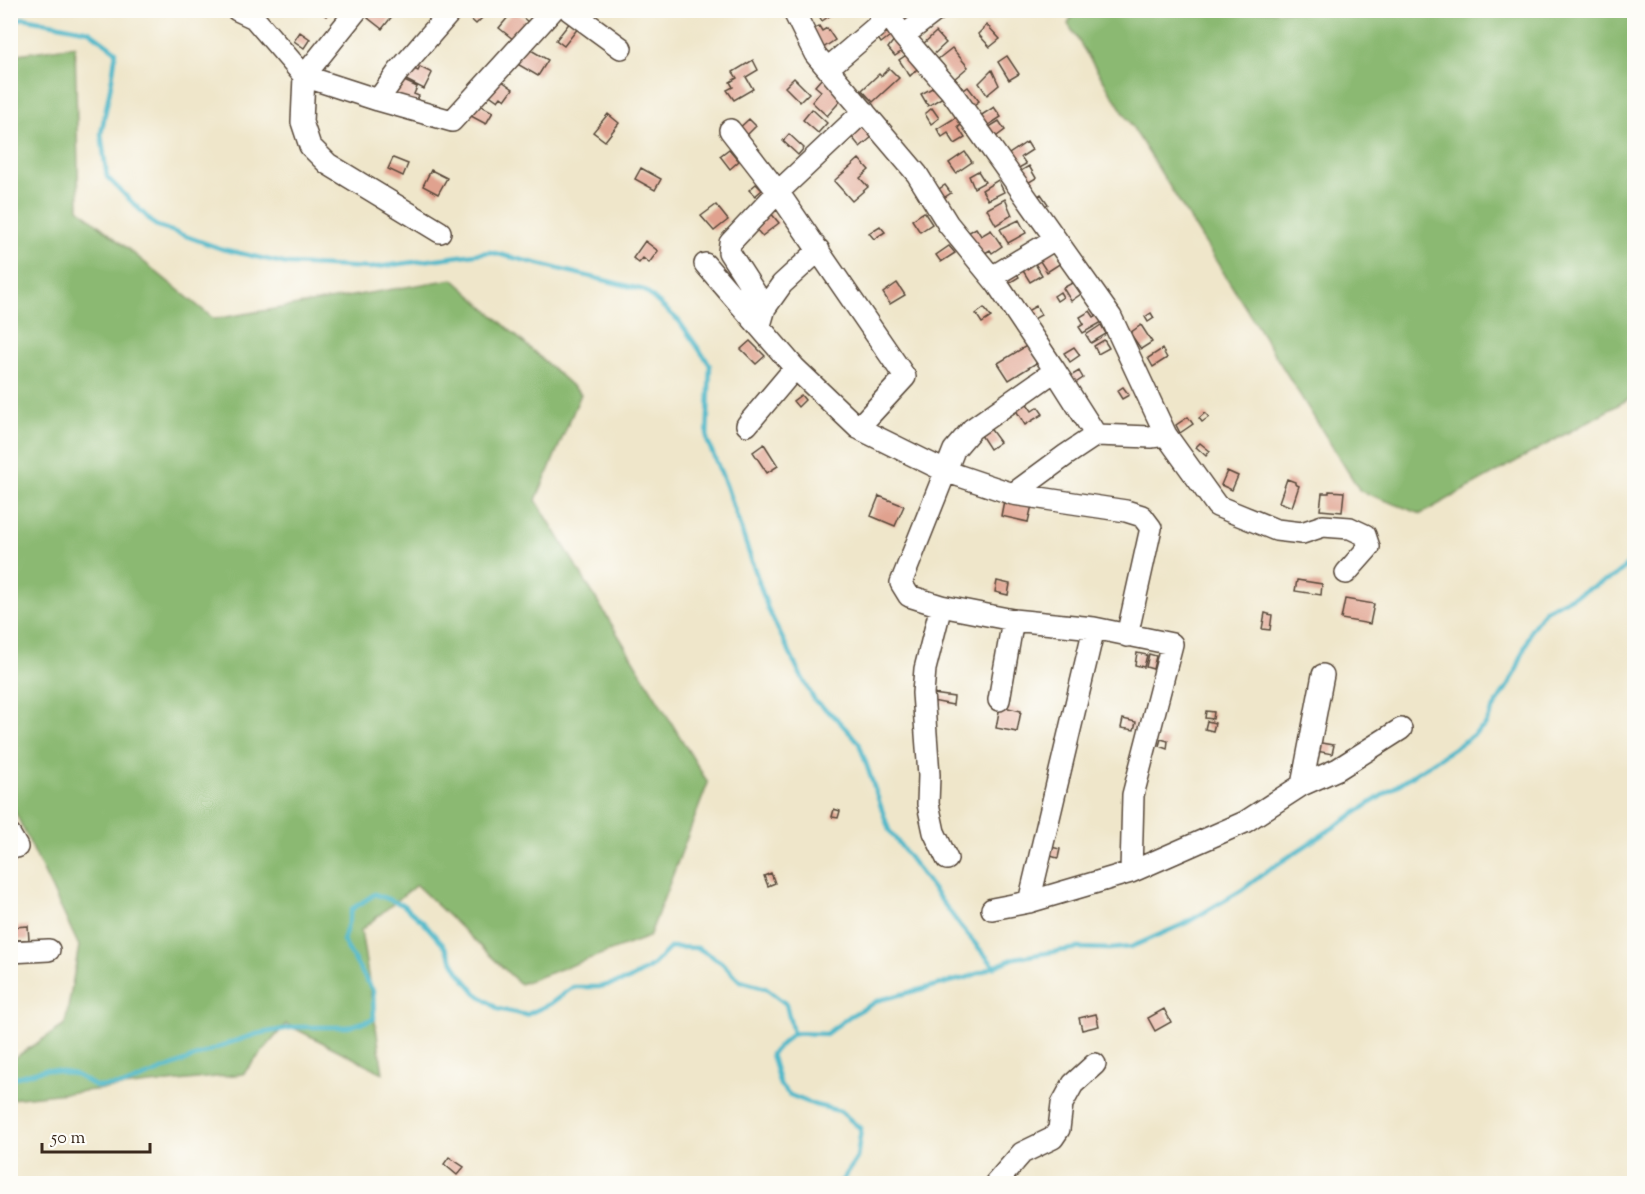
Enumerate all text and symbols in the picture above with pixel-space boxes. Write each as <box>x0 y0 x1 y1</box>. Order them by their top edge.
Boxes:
scale bar <box>42 1116 150 1154</box>
text: 50 m <box>50 1126 86 1152</box>

